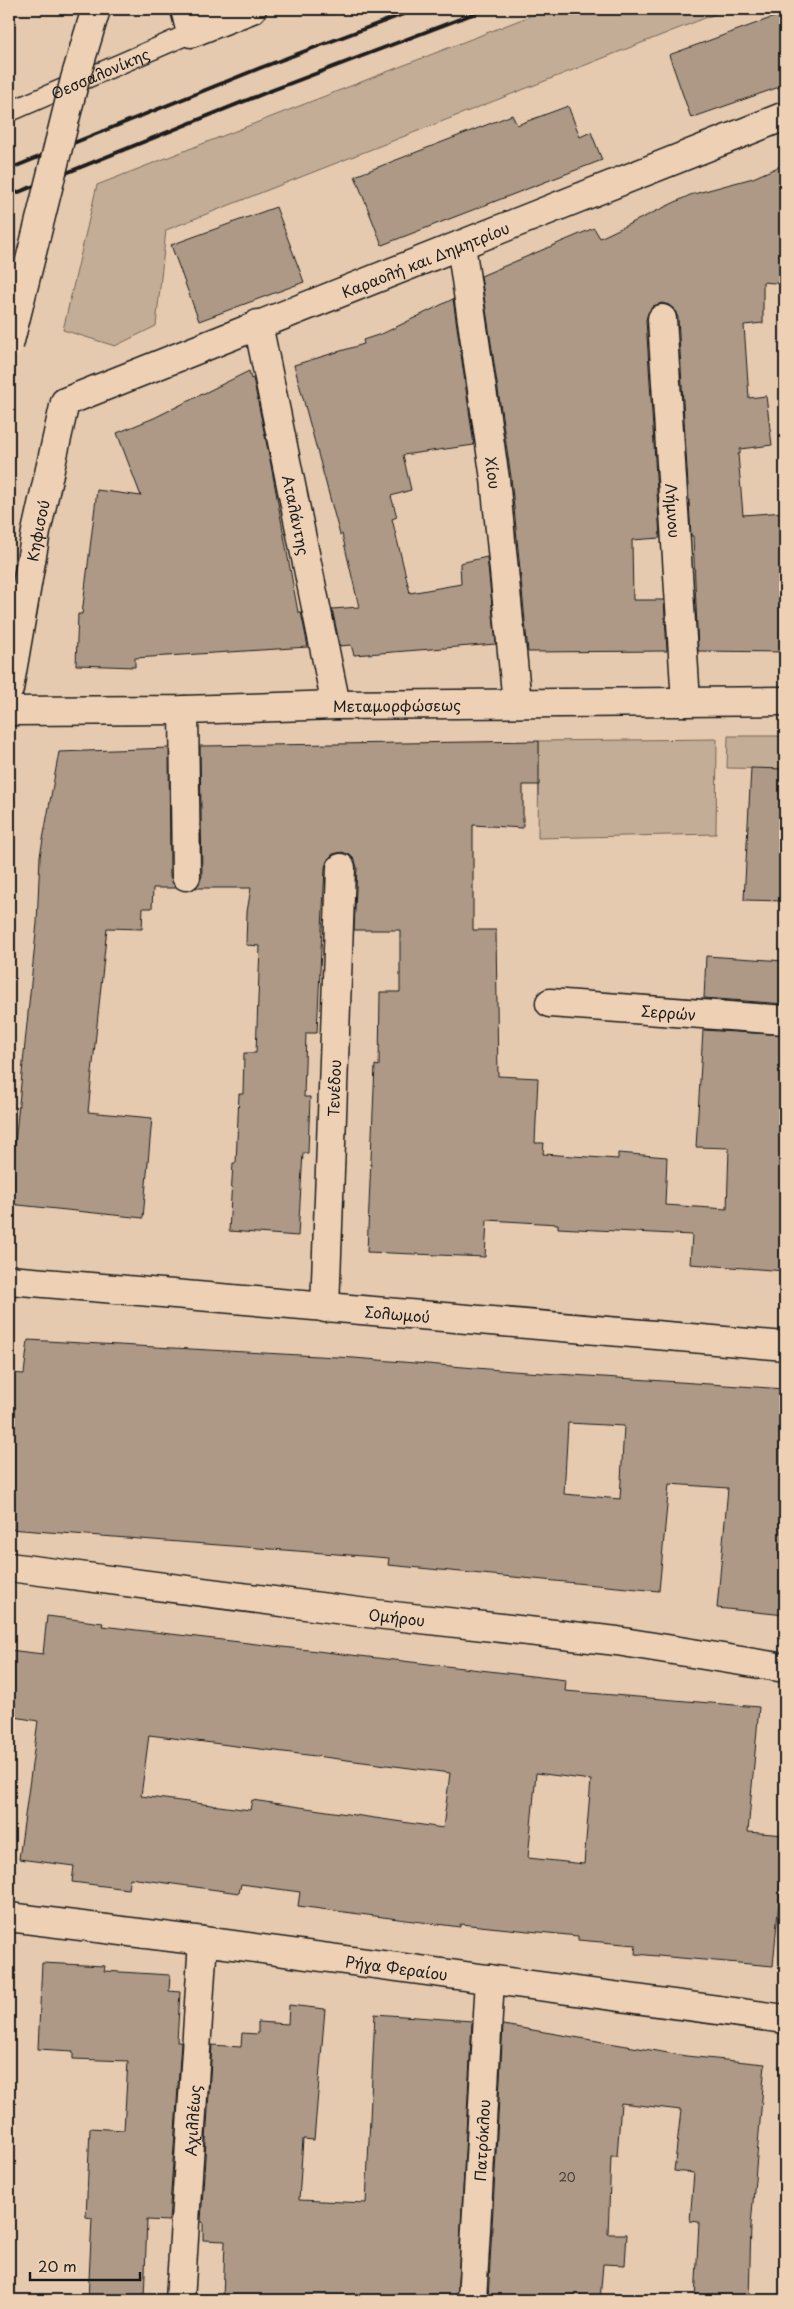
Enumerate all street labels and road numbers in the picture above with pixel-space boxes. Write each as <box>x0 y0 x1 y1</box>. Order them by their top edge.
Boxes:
street label: Θεσσαλονίκης <box>47 41 153 104</box>
street label: Καραολή και Δημητρίου <box>338 215 512 303</box>
street label: Χίου <box>480 455 507 490</box>
street label: Αταλάντης <box>278 473 317 557</box>
street label: Λήμνου <box>661 483 687 539</box>
street label: Κηφισού <box>20 497 54 563</box>
street label: Μεταμορφώσεως <box>333 692 461 717</box>
street label: Σερρών <box>640 998 697 1025</box>
street label: Τενέδου <box>320 1059 346 1117</box>
street label: Σολωμού <box>364 1299 431 1327</box>
street label: Ομήρου <box>367 1602 426 1631</box>
street label: Ρήγα Φεραίου <box>344 1949 449 1985</box>
street label: Αχιλλέως <box>178 2084 205 2157</box>
street label: Πατρόκλου <box>467 2099 495 2182</box>

